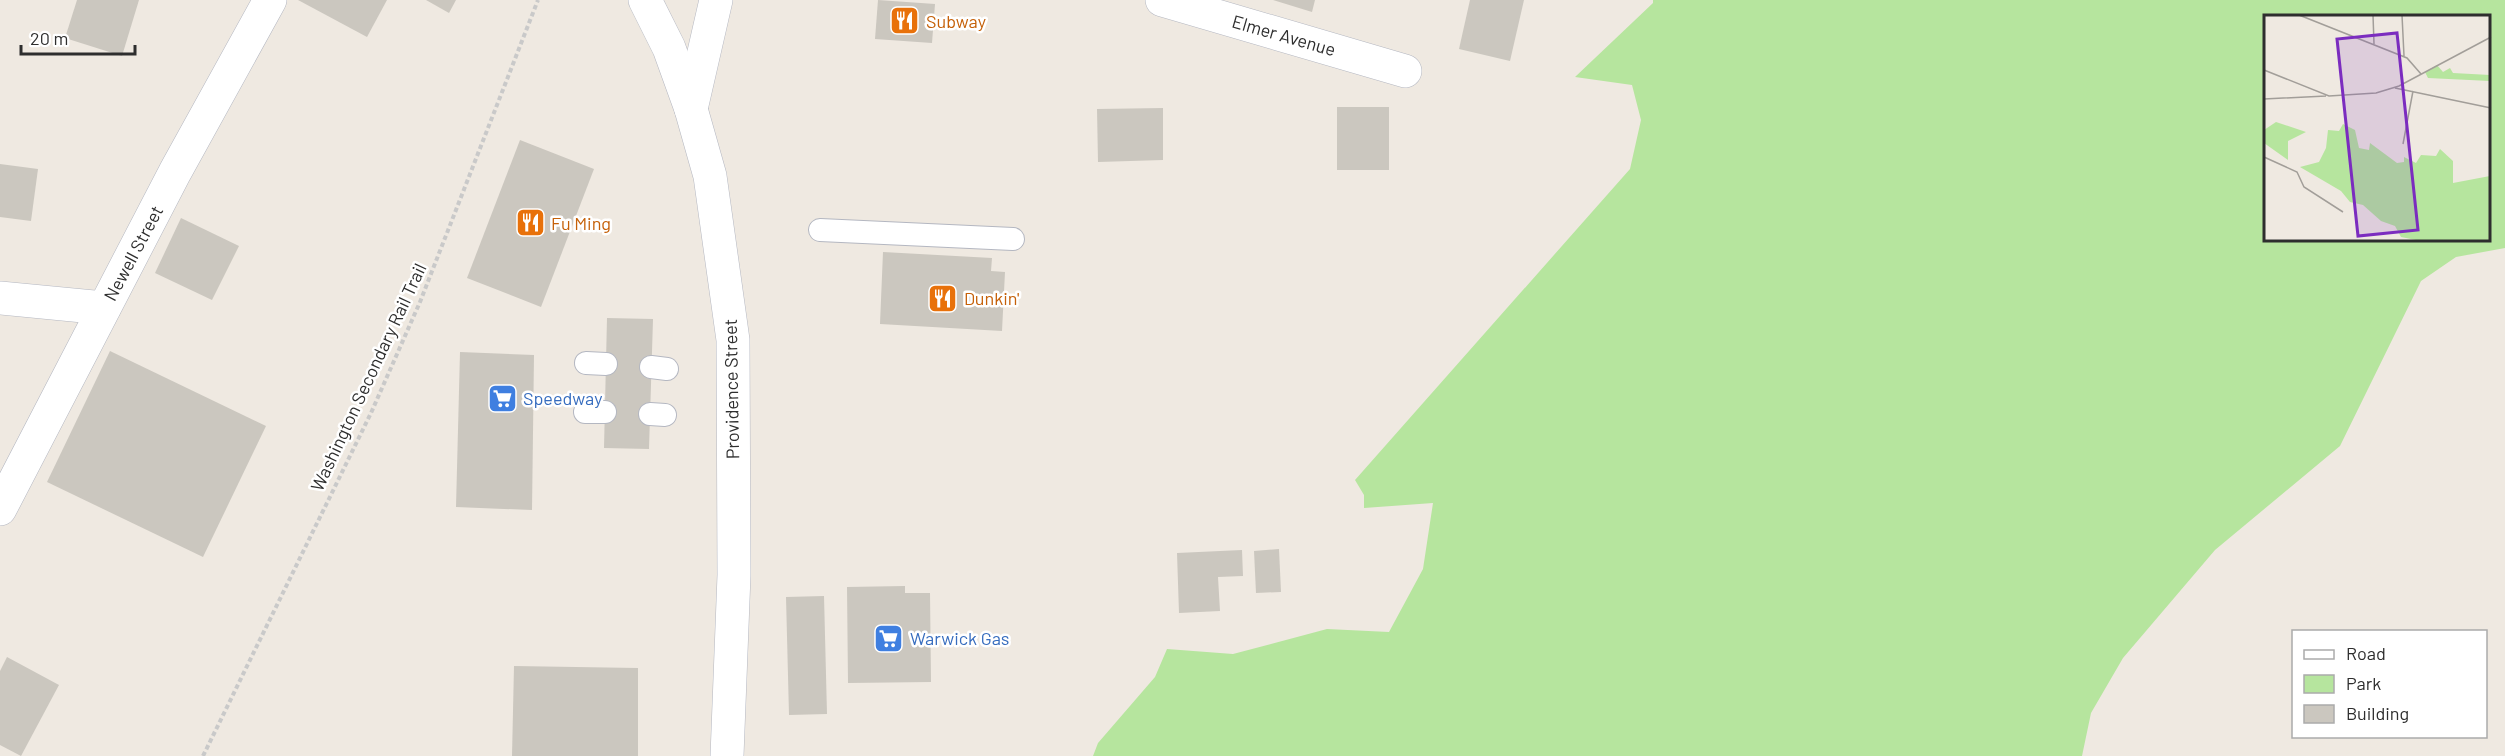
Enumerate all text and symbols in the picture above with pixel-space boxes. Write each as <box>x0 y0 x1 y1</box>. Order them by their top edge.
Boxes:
restaurant icon: Subway <box>889 5 921 37</box>
place label: Subway <box>926 10 986 32</box>
street label: Elmer Avenue <box>1230 10 1338 60</box>
inset map <box>2264 15 2490 242</box>
scale bar <box>21 18 135 56</box>
text: 20 m <box>30 27 68 49</box>
street label: Newell Street <box>99 202 167 304</box>
restaurant icon: Fu Ming <box>514 207 546 239</box>
place label: Fu Ming <box>551 212 611 234</box>
street label: Washington Secondary Rail Trail <box>305 260 431 494</box>
restaurant icon: Dunkin' <box>927 282 959 314</box>
place label: Dunkin' <box>964 287 1019 309</box>
street label: Providence Street <box>719 319 743 459</box>
supermarket icon: Speedway <box>486 382 518 414</box>
place label: Speedway <box>523 387 603 409</box>
supermarket icon: Warwick Gas <box>873 622 905 654</box>
place label: Warwick Gas <box>910 627 1010 649</box>
legend <box>2292 630 2487 738</box>
text: Road <box>2346 642 2386 664</box>
text: Park <box>2346 672 2381 694</box>
text: Building <box>2346 702 2409 724</box>

